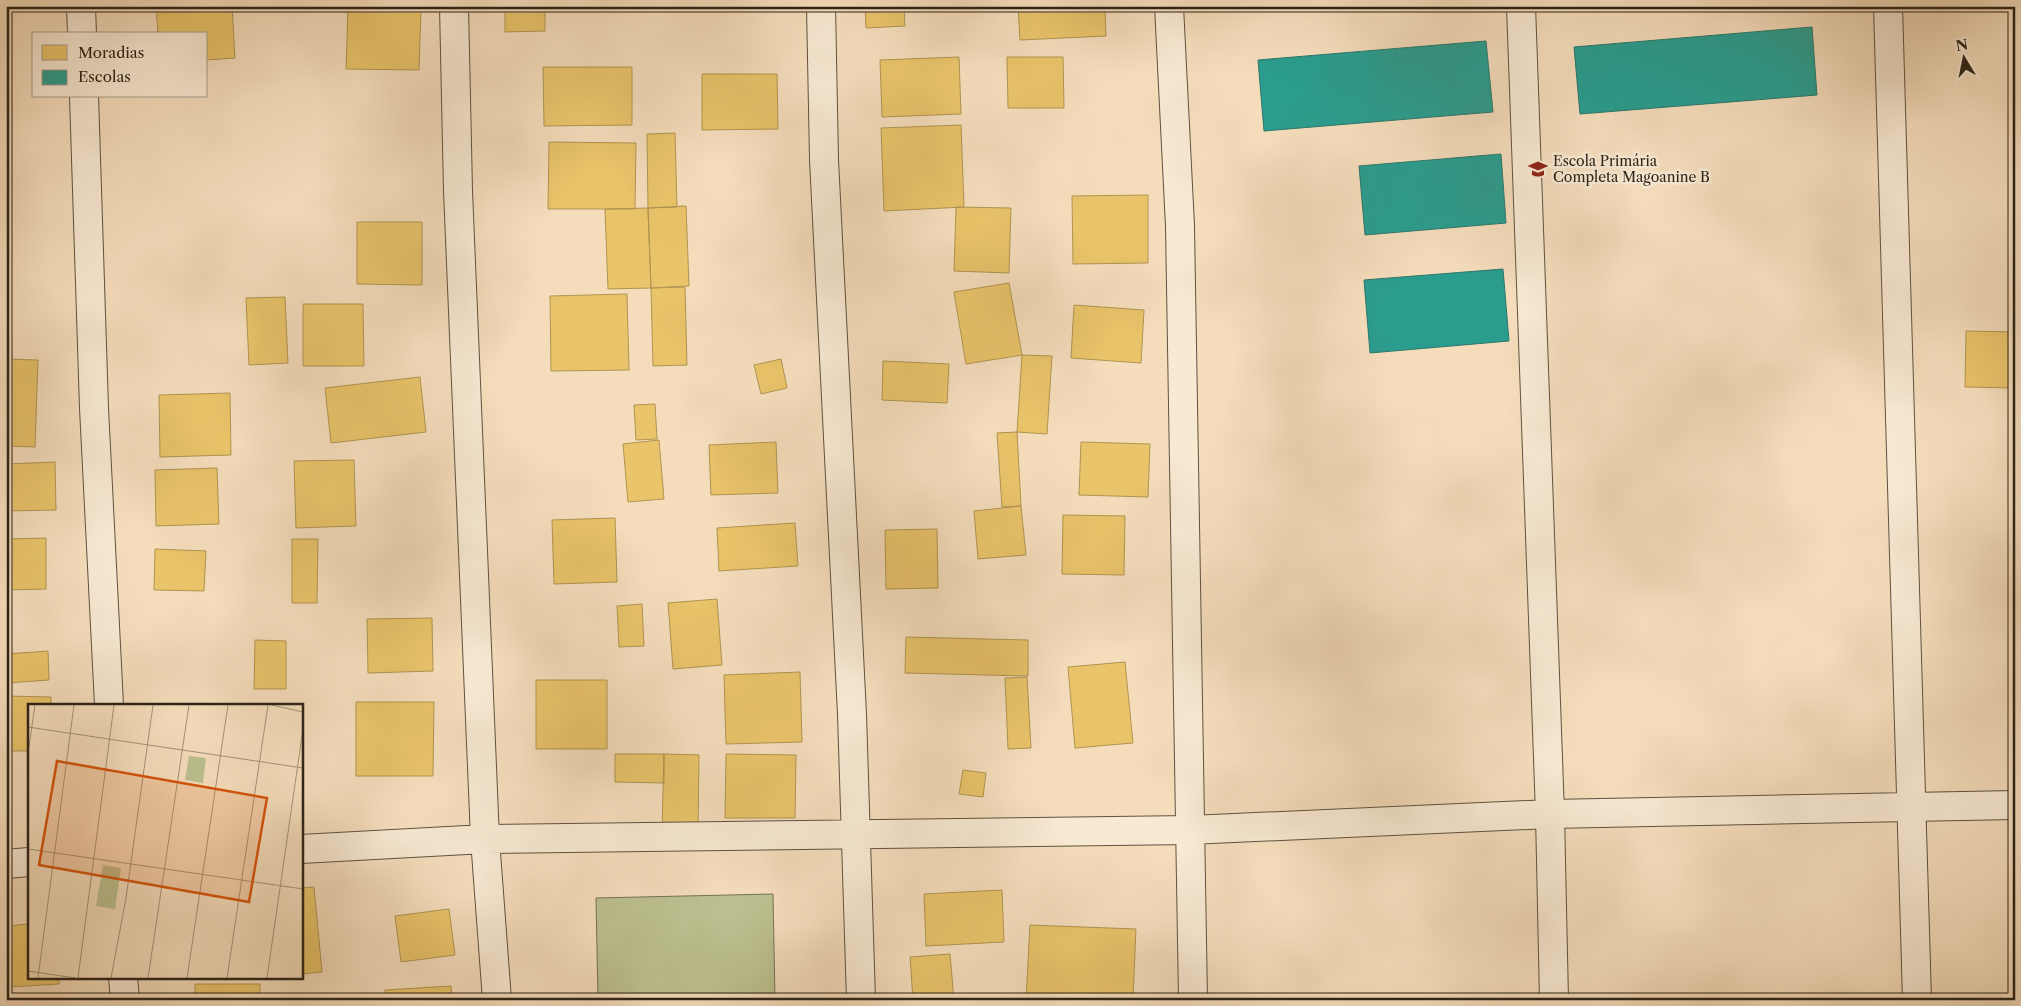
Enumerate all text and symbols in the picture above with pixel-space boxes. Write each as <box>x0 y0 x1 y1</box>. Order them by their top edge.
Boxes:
legend <box>32 32 208 98</box>
north arrow <box>1938 32 1988 82</box>
text: N <box>1954 35 1969 55</box>
text: Moradias <box>78 43 144 62</box>
text: Escolas <box>78 67 131 86</box>
place label: Escola Primária Completa Magoanine B <box>1553 152 1710 186</box>
school or university icon: Escola Primária Completa Magoanine B <box>1527 158 1549 180</box>
inset map <box>28 704 302 978</box>

